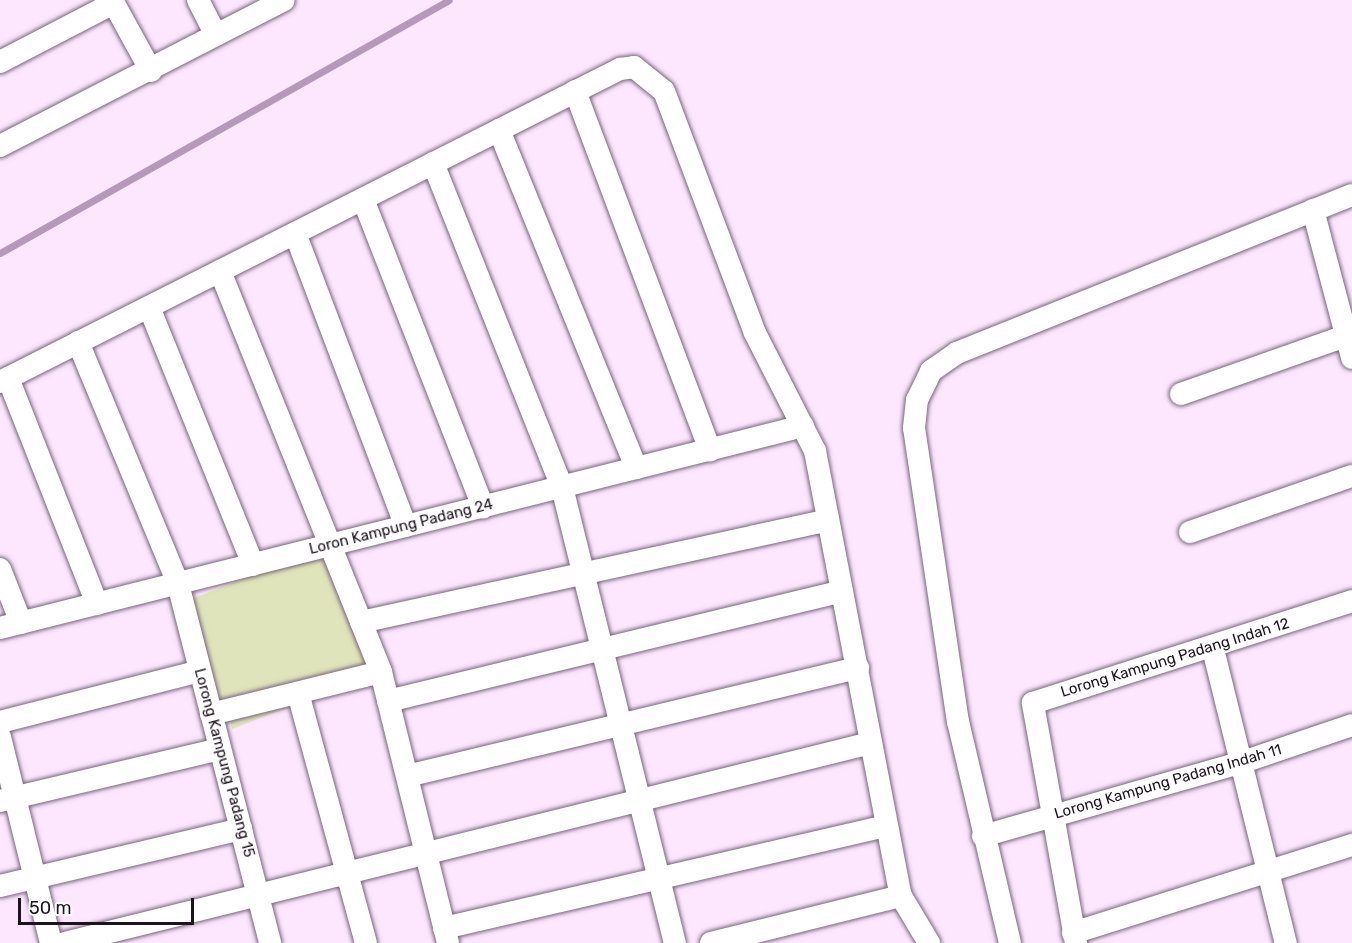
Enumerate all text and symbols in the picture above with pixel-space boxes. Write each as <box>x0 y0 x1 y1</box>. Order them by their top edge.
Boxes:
street label: Loron Kampung Padang 24 <box>307 495 495 559</box>
street label: Lorong Kampung Padang Indah 12 <box>1059 615 1291 701</box>
street label: Lorong Kampung Padang 15 <box>190 666 258 860</box>
street label: Lorong Kampung Padang Indah 11 <box>1052 741 1284 823</box>
scale bar <box>21 886 196 924</box>
text: 50 m <box>29 897 72 919</box>

